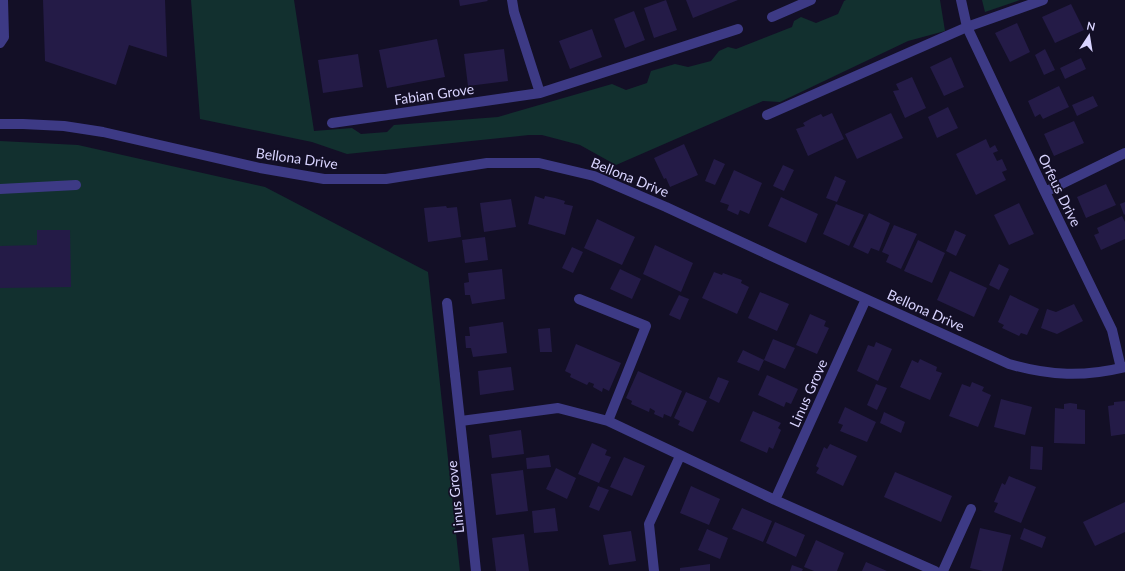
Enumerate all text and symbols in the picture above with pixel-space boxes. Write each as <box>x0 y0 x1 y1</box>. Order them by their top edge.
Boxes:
north arrow <box>1069 16 1109 56</box>
text: N <box>1086 18 1097 33</box>
street label: Fabian Grove <box>393 80 475 108</box>
street label: Bellona Drive <box>255 144 339 172</box>
street label: Orfeus Drive <box>1035 151 1085 229</box>
street label: Bellona Drive <box>589 154 671 200</box>
street label: Bellona Drive <box>885 285 967 335</box>
street label: Linus Grove <box>785 356 831 430</box>
street label: Linus Grove <box>443 460 467 534</box>

